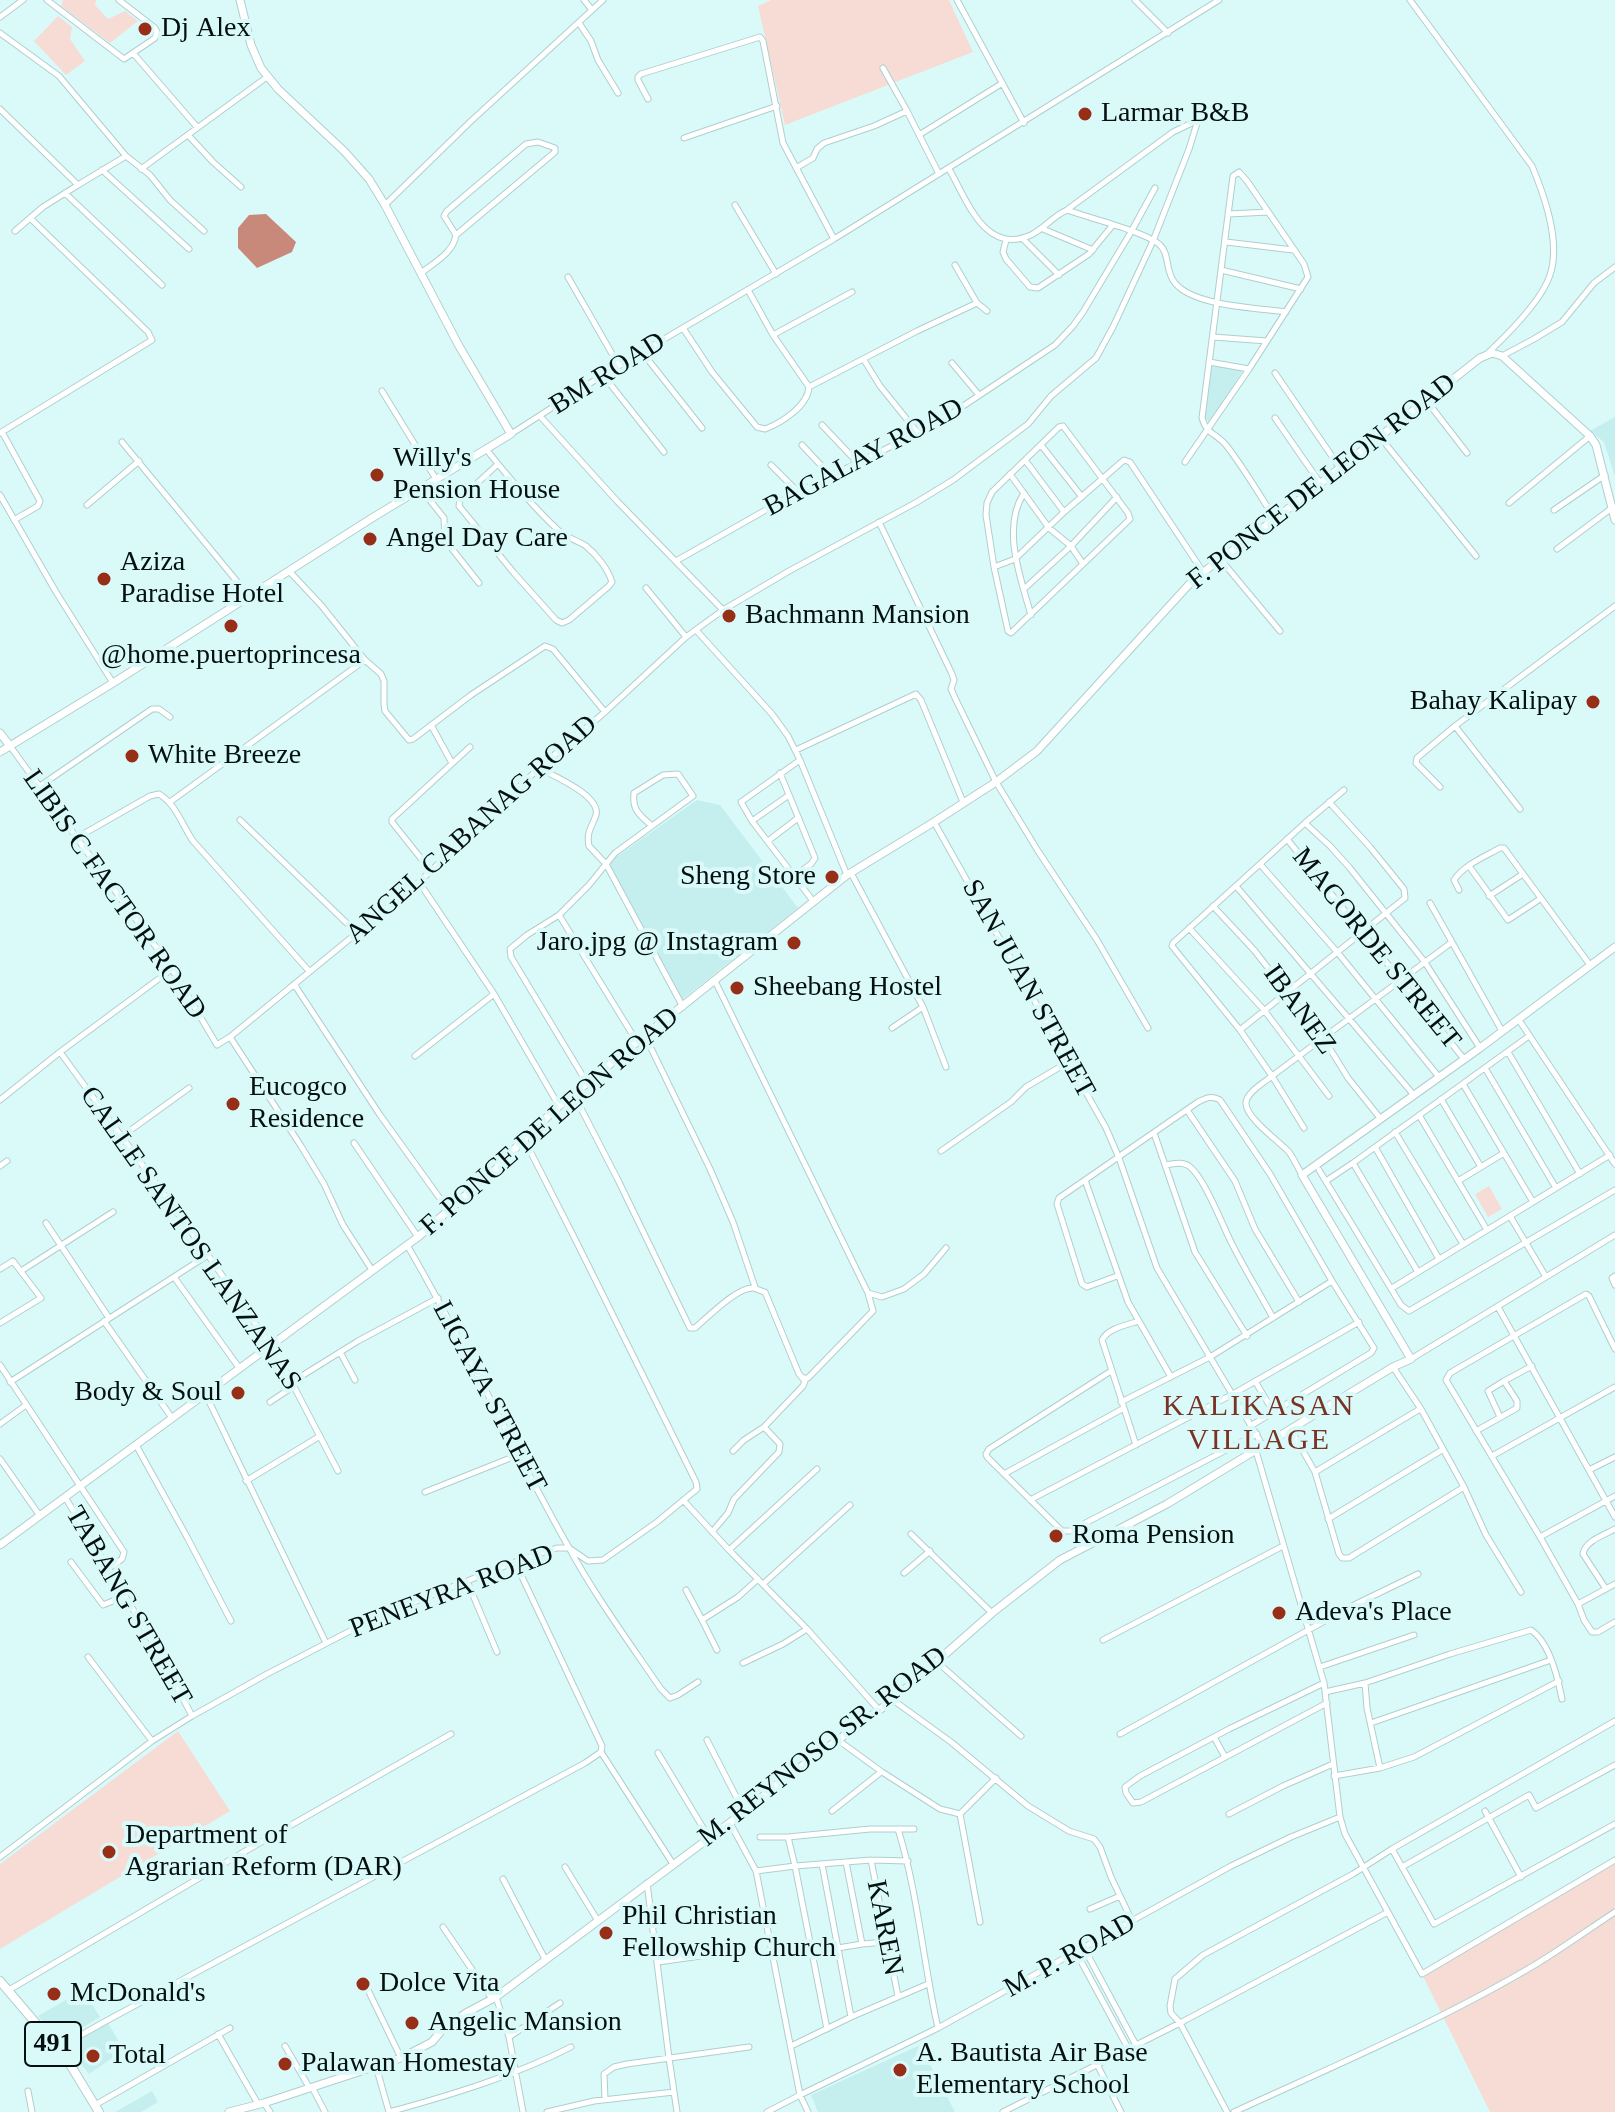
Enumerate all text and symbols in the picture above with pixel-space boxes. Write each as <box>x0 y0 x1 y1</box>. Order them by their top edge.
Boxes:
place label: Dj Alex <box>161 12 250 46</box>
marker: Dj Alex <box>136 20 154 38</box>
place label: Larmar B&B <box>1101 97 1250 131</box>
marker: Larmar B&B <box>1076 105 1094 123</box>
street label: BM ROAD <box>544 325 672 423</box>
street label: F. PONCE DE LEON ROAD <box>1181 367 1463 597</box>
street label: BAGALAY ROAD <box>759 391 969 525</box>
place label: Willy's Pension House <box>393 442 560 508</box>
marker: Willy's Pension House <box>368 466 386 484</box>
place label: Angel Day Care <box>386 522 568 556</box>
marker: Angel Day Care <box>361 530 379 548</box>
place label: Aziza Paradise Hotel <box>120 546 284 612</box>
marker: Aziza Paradise Hotel <box>95 570 113 588</box>
place label: Bachmann Mansion <box>745 599 970 633</box>
marker: Bachmann Mansion <box>720 607 738 625</box>
marker: @home.puertoprincesa <box>222 617 240 635</box>
place label: @home.puertoprincesa <box>101 639 361 673</box>
place label: Bahay Kalipay <box>1410 685 1577 719</box>
marker: Bahay Kalipay <box>1584 693 1602 711</box>
street label: ANGEL CABANAG ROAD <box>339 708 605 952</box>
place label: White Breeze <box>148 739 301 773</box>
marker: White Breeze <box>123 747 141 765</box>
street label: LIBIS C FACTOR ROAD <box>15 764 213 1026</box>
street label: MACORDE STREET <box>1284 841 1468 1057</box>
place label: Sheng Store <box>680 860 816 894</box>
marker: Sheng Store <box>823 868 841 886</box>
street label: SAN JUAN STREET <box>954 874 1102 1104</box>
place label: Jaro.jpg @ Instagram <box>537 926 778 960</box>
marker: Jaro.jpg @ Instagram <box>785 934 803 952</box>
street label: IBANEZ <box>1255 959 1343 1061</box>
place label: Sheebang Hostel <box>753 971 942 1005</box>
marker: Sheebang Hostel <box>728 979 746 997</box>
street label: F. PONCE DE LEON ROAD <box>414 1001 686 1243</box>
place label: Eucogco Residence <box>249 1071 364 1137</box>
street label: CALLE SANTOS LANZANAS <box>72 1080 308 1398</box>
marker: Eucogco Residence <box>224 1095 242 1113</box>
street label: LIGAYA STREET <box>425 1296 553 1498</box>
place label: Body & Soul <box>74 1376 222 1410</box>
marker: Body & Soul <box>229 1384 247 1402</box>
district label: KALIKASAN VILLAGE <box>1163 1389 1355 1460</box>
street label: TABANG STREET <box>57 1501 199 1711</box>
place label: Roma Pension <box>1072 1519 1235 1553</box>
marker: Roma Pension <box>1047 1527 1065 1545</box>
street label: PENEYRA ROAD <box>345 1538 559 1646</box>
place label: Adeva's Place <box>1295 1596 1452 1630</box>
marker: Adeva's Place <box>1270 1604 1288 1622</box>
street label: M. REYNOSO SR. ROAD <box>692 1640 954 1854</box>
place label: Department of Agrarian Reform (DAR) <box>125 1819 402 1885</box>
marker: Department of Agrarian Reform (DAR) <box>100 1843 118 1861</box>
street label: KAREN <box>858 1877 910 1979</box>
place label: Phil Christian Fellowship Church <box>622 1900 836 1966</box>
street label: M. P. ROAD <box>999 1906 1141 2006</box>
marker: Phil Christian Fellowship Church <box>597 1924 615 1942</box>
place label: Dolce Vita <box>379 1967 499 2001</box>
marker: Dolce Vita <box>354 1975 372 1993</box>
place label: McDonald's <box>70 1977 206 2011</box>
marker: McDonald's <box>45 1985 63 2003</box>
place label: Angelic Mansion <box>428 2006 622 2040</box>
marker: Angelic Mansion <box>403 2014 421 2032</box>
road number: 491 <box>25 2022 81 2066</box>
place label: A. Bautista Air Base Elementary School <box>916 2037 1148 2103</box>
place label: Total <box>109 2039 166 2073</box>
marker: Total <box>84 2047 102 2065</box>
place label: Palawan Homestay <box>301 2047 516 2081</box>
marker: Palawan Homestay <box>276 2055 294 2073</box>
marker: A. Bautista Air Base Elementary School <box>891 2061 909 2079</box>

